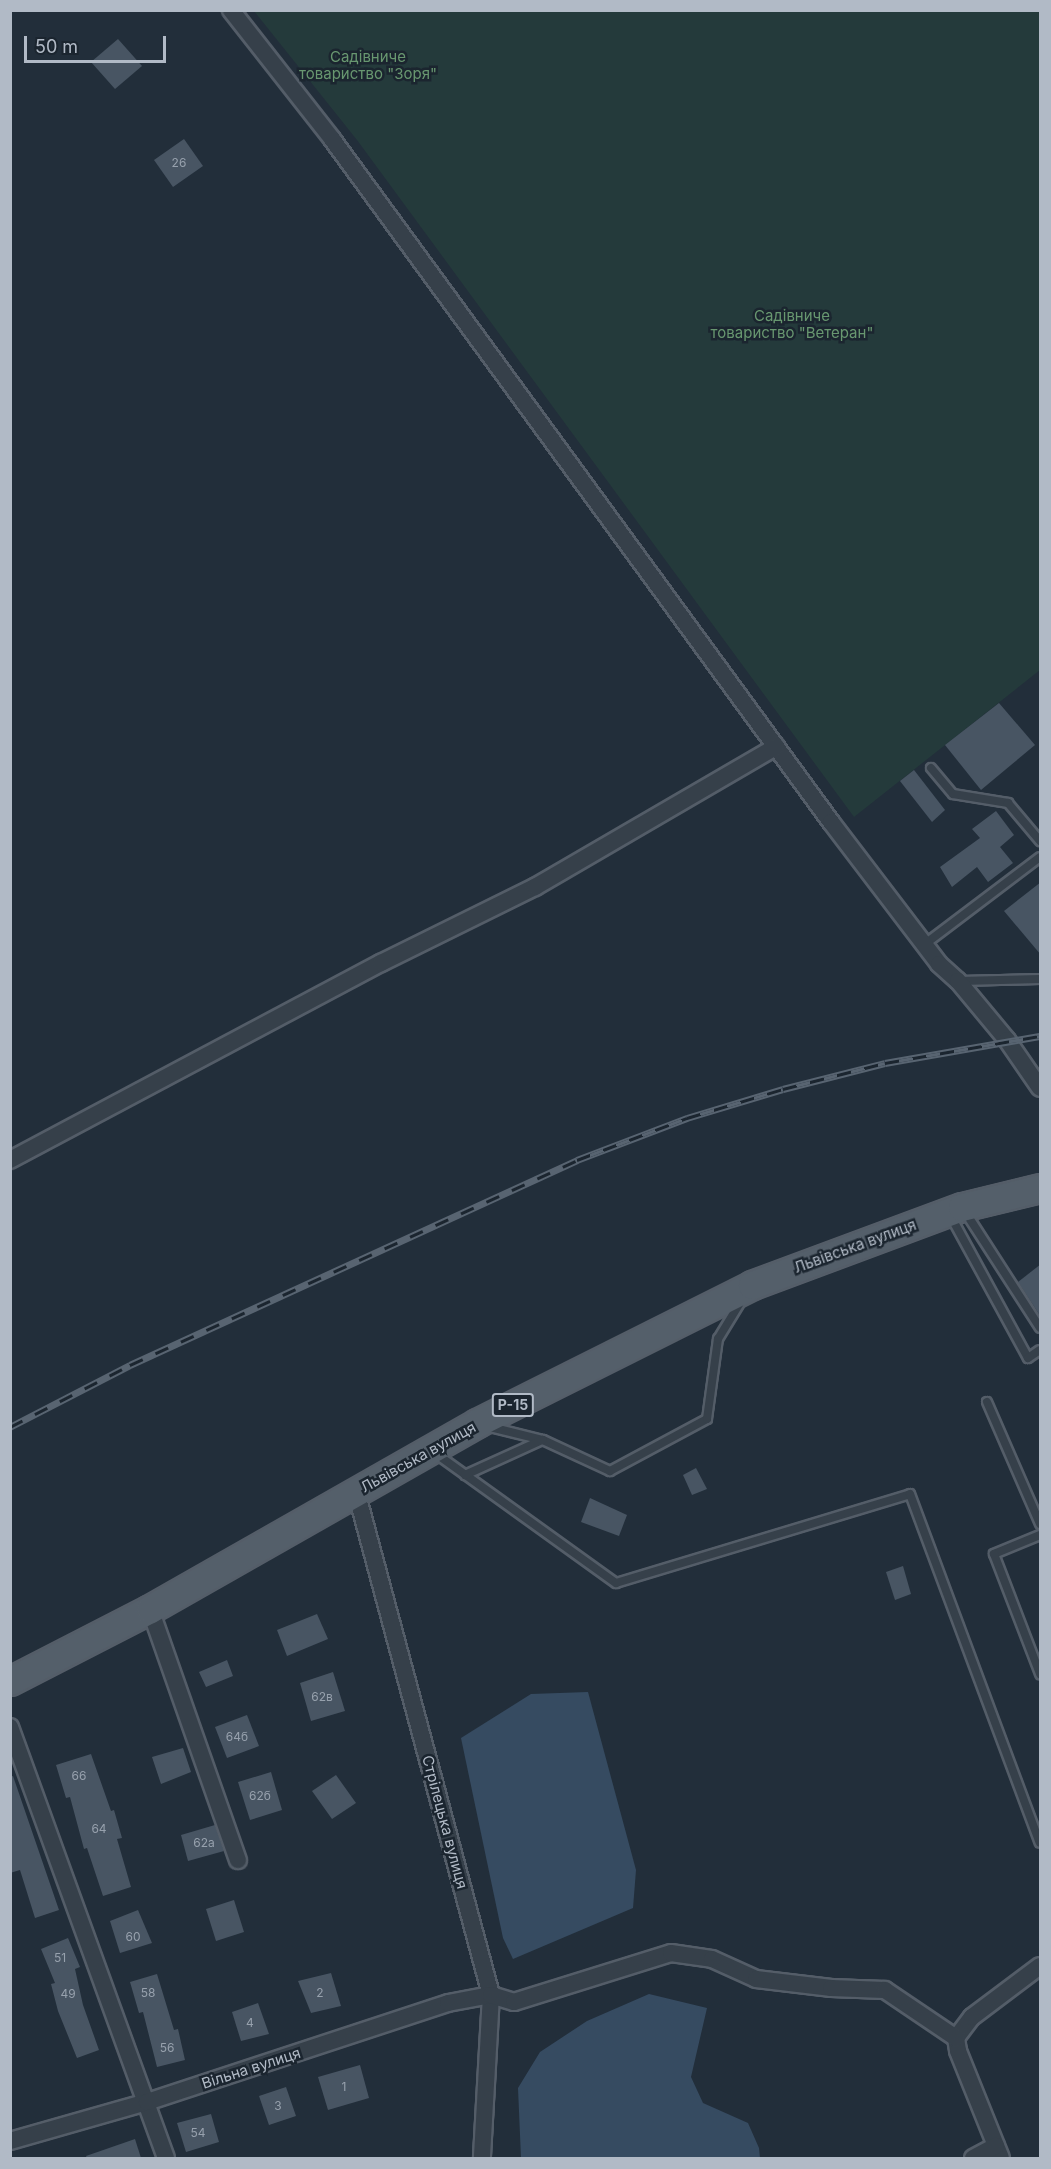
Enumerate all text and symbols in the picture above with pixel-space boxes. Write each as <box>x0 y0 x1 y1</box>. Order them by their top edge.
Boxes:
scale bar <box>27 24 170 62</box>
text: 50 m <box>35 36 78 57</box>
park label: Садівниче товариство "Зоря" <box>299 47 437 82</box>
house number: 26 <box>172 156 186 170</box>
park label: Садівниче товариство "Ветеран" <box>711 306 873 341</box>
street label: Львівська вулиця <box>791 1216 919 1276</box>
road number: Р-15 <box>490 1394 536 1416</box>
street label: Львівська вулиця <box>357 1418 479 1496</box>
house number: 62в <box>311 1690 333 1704</box>
house number: 64б <box>226 1730 248 1744</box>
street label: Стрілецька вулиця <box>419 1753 471 1891</box>
house number: 66 <box>72 1769 86 1783</box>
house number: 62б <box>249 1789 271 1803</box>
house number: 64 <box>91 1822 107 1836</box>
house number: 62а <box>193 1836 215 1850</box>
house number: 60 <box>125 1930 141 1944</box>
house number: 51 <box>54 1951 66 1965</box>
house number: 58 <box>141 1986 155 2000</box>
house number: 2 <box>316 1986 324 2000</box>
house number: 49 <box>60 1987 76 2001</box>
house number: 4 <box>246 2016 254 2030</box>
house number: 56 <box>160 2041 174 2055</box>
street label: Вільна вулиця <box>199 2044 303 2092</box>
house number: 1 <box>342 2080 346 2094</box>
house number: 3 <box>274 2099 282 2113</box>
house number: 54 <box>190 2126 206 2140</box>

